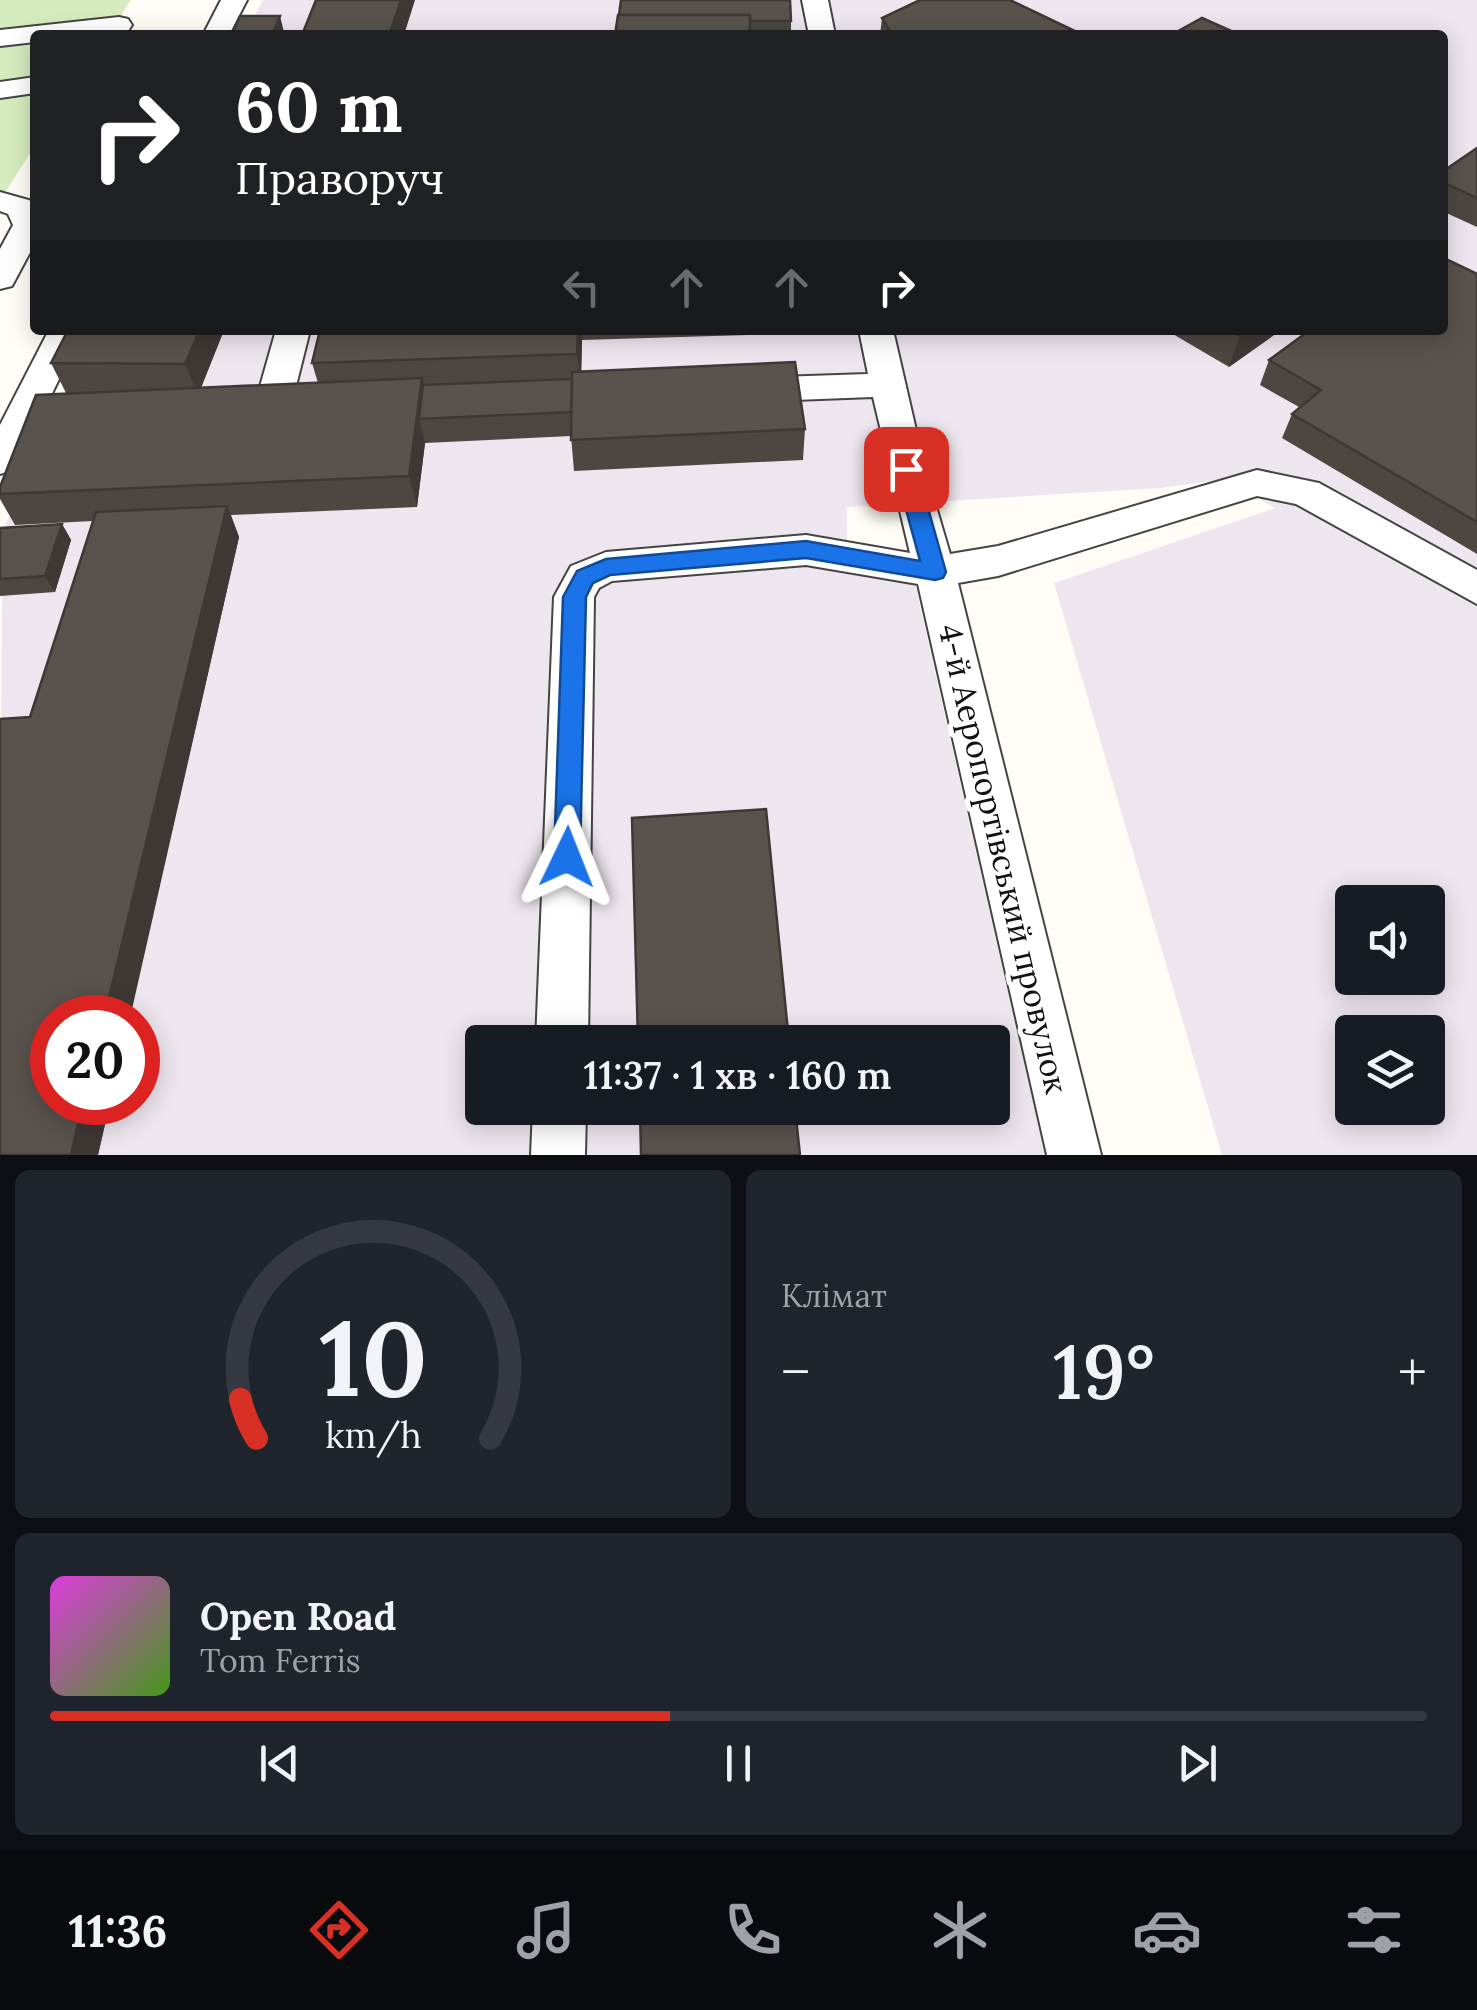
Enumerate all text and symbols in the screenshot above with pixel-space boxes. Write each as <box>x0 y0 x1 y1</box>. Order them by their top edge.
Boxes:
text: 60 m <box>235 62 403 151</box>
icon: right <box>70 70 200 200</box>
text: Праворуч <box>235 149 444 206</box>
icon: left <box>554 260 609 315</box>
icon: ahead <box>659 260 714 315</box>
icon: ahead <box>764 260 819 315</box>
icon: right <box>869 260 924 315</box>
pin <box>864 427 949 512</box>
icon: arrive <box>879 442 934 497</box>
street label: 4-й Аеропортівський провулок <box>929 620 1078 1098</box>
position arrow <box>515 805 619 909</box>
map controls <box>1335 885 1445 1125</box>
button: sound <box>1335 885 1445 995</box>
speed limit sign: 20 <box>30 995 160 1125</box>
button: layers <box>1335 1015 1445 1125</box>
text: 11:37 · 1 хв · 160 m <box>584 1051 891 1099</box>
text: Клімат <box>781 1275 887 1316</box>
text: 10 <box>319 1291 427 1424</box>
text: 19° <box>1053 1324 1155 1420</box>
text: − <box>781 1337 810 1407</box>
text: + <box>1398 1337 1427 1407</box>
text: km/h <box>325 1412 421 1458</box>
text: Open Road <box>200 1592 396 1640</box>
text: Tom Ferris <box>200 1640 361 1681</box>
icon: previous <box>252 1736 307 1791</box>
icon: pause <box>711 1736 766 1791</box>
icon: next <box>1170 1736 1225 1791</box>
icon: directions <box>304 1895 374 1965</box>
icon: music <box>511 1895 581 1965</box>
icon: phone <box>718 1895 788 1965</box>
icon: climate <box>925 1895 995 1965</box>
icon: car <box>1132 1895 1202 1965</box>
icon: filters <box>1339 1895 1409 1965</box>
text: 11:36 <box>68 1902 167 1959</box>

